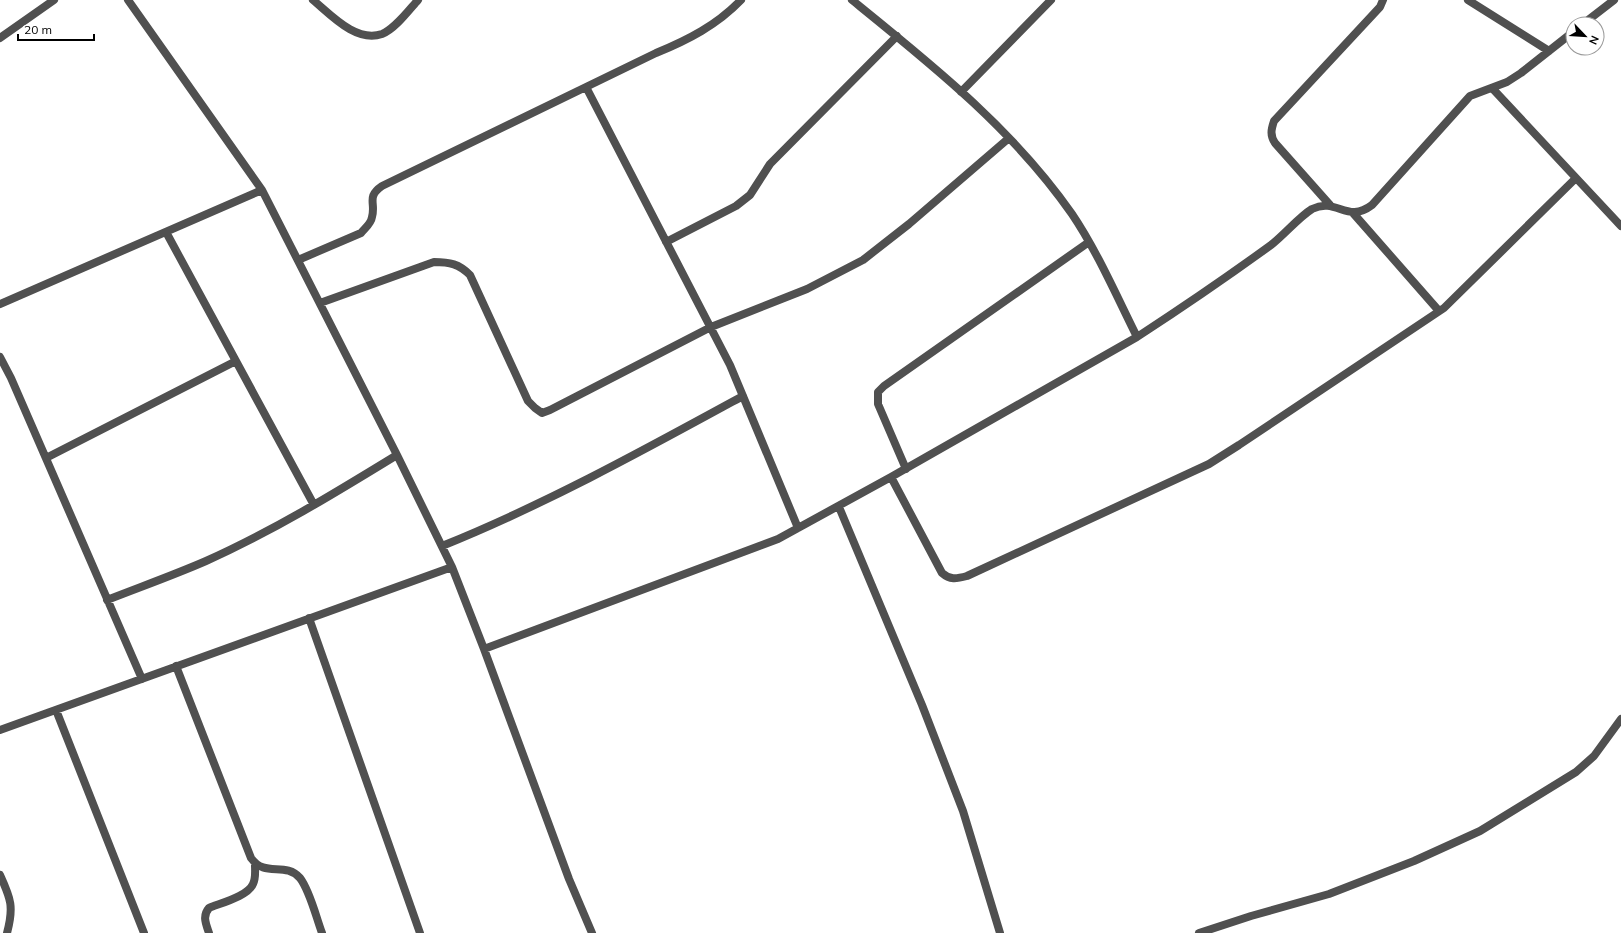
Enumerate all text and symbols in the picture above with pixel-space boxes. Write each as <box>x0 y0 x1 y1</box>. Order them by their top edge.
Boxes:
scale bar <box>18 16 94 42</box>
north arrow <box>1565 16 1605 56</box>
text: 20 m <box>24 22 52 37</box>
text: N <box>1586 34 1602 47</box>

